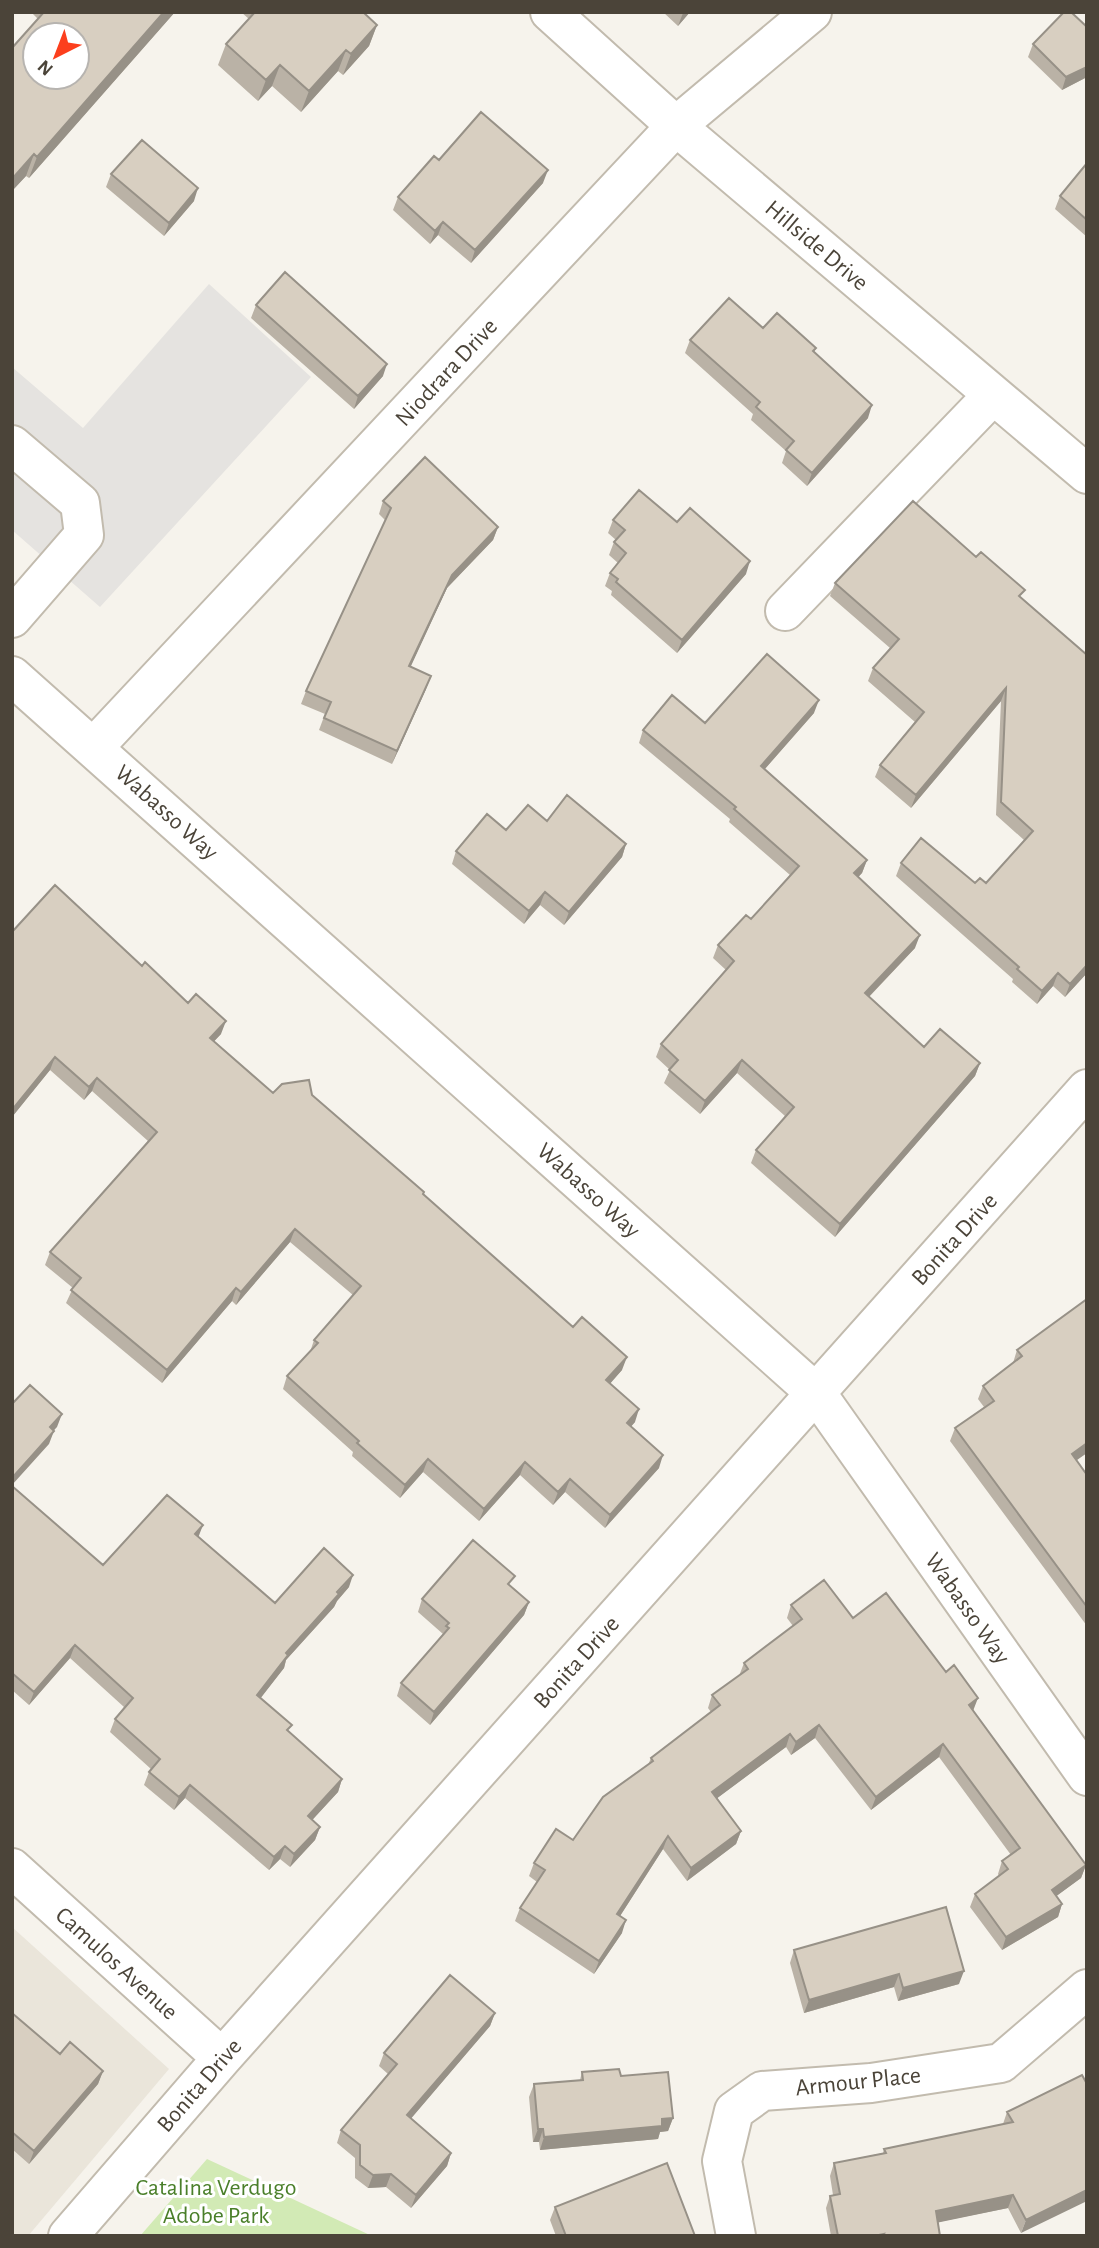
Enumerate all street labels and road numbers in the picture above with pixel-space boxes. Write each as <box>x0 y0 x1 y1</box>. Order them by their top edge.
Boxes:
street label: Hillside Drive <box>760 196 872 296</box>
street label: Niodrara Drive <box>391 314 502 431</box>
street label: Wabasso Way <box>110 761 222 865</box>
street label: Wabasso Way <box>532 1139 644 1243</box>
street label: Bonita Drive <box>907 1189 1002 1290</box>
street label: Wabasso Way <box>920 1549 1014 1668</box>
street label: Bonita Drive <box>529 1612 624 1713</box>
street label: Camulos Avenue <box>51 1903 182 2025</box>
street label: Bonita Drive <box>153 2034 247 2137</box>
street label: Armour Place <box>794 2063 922 2101</box>

